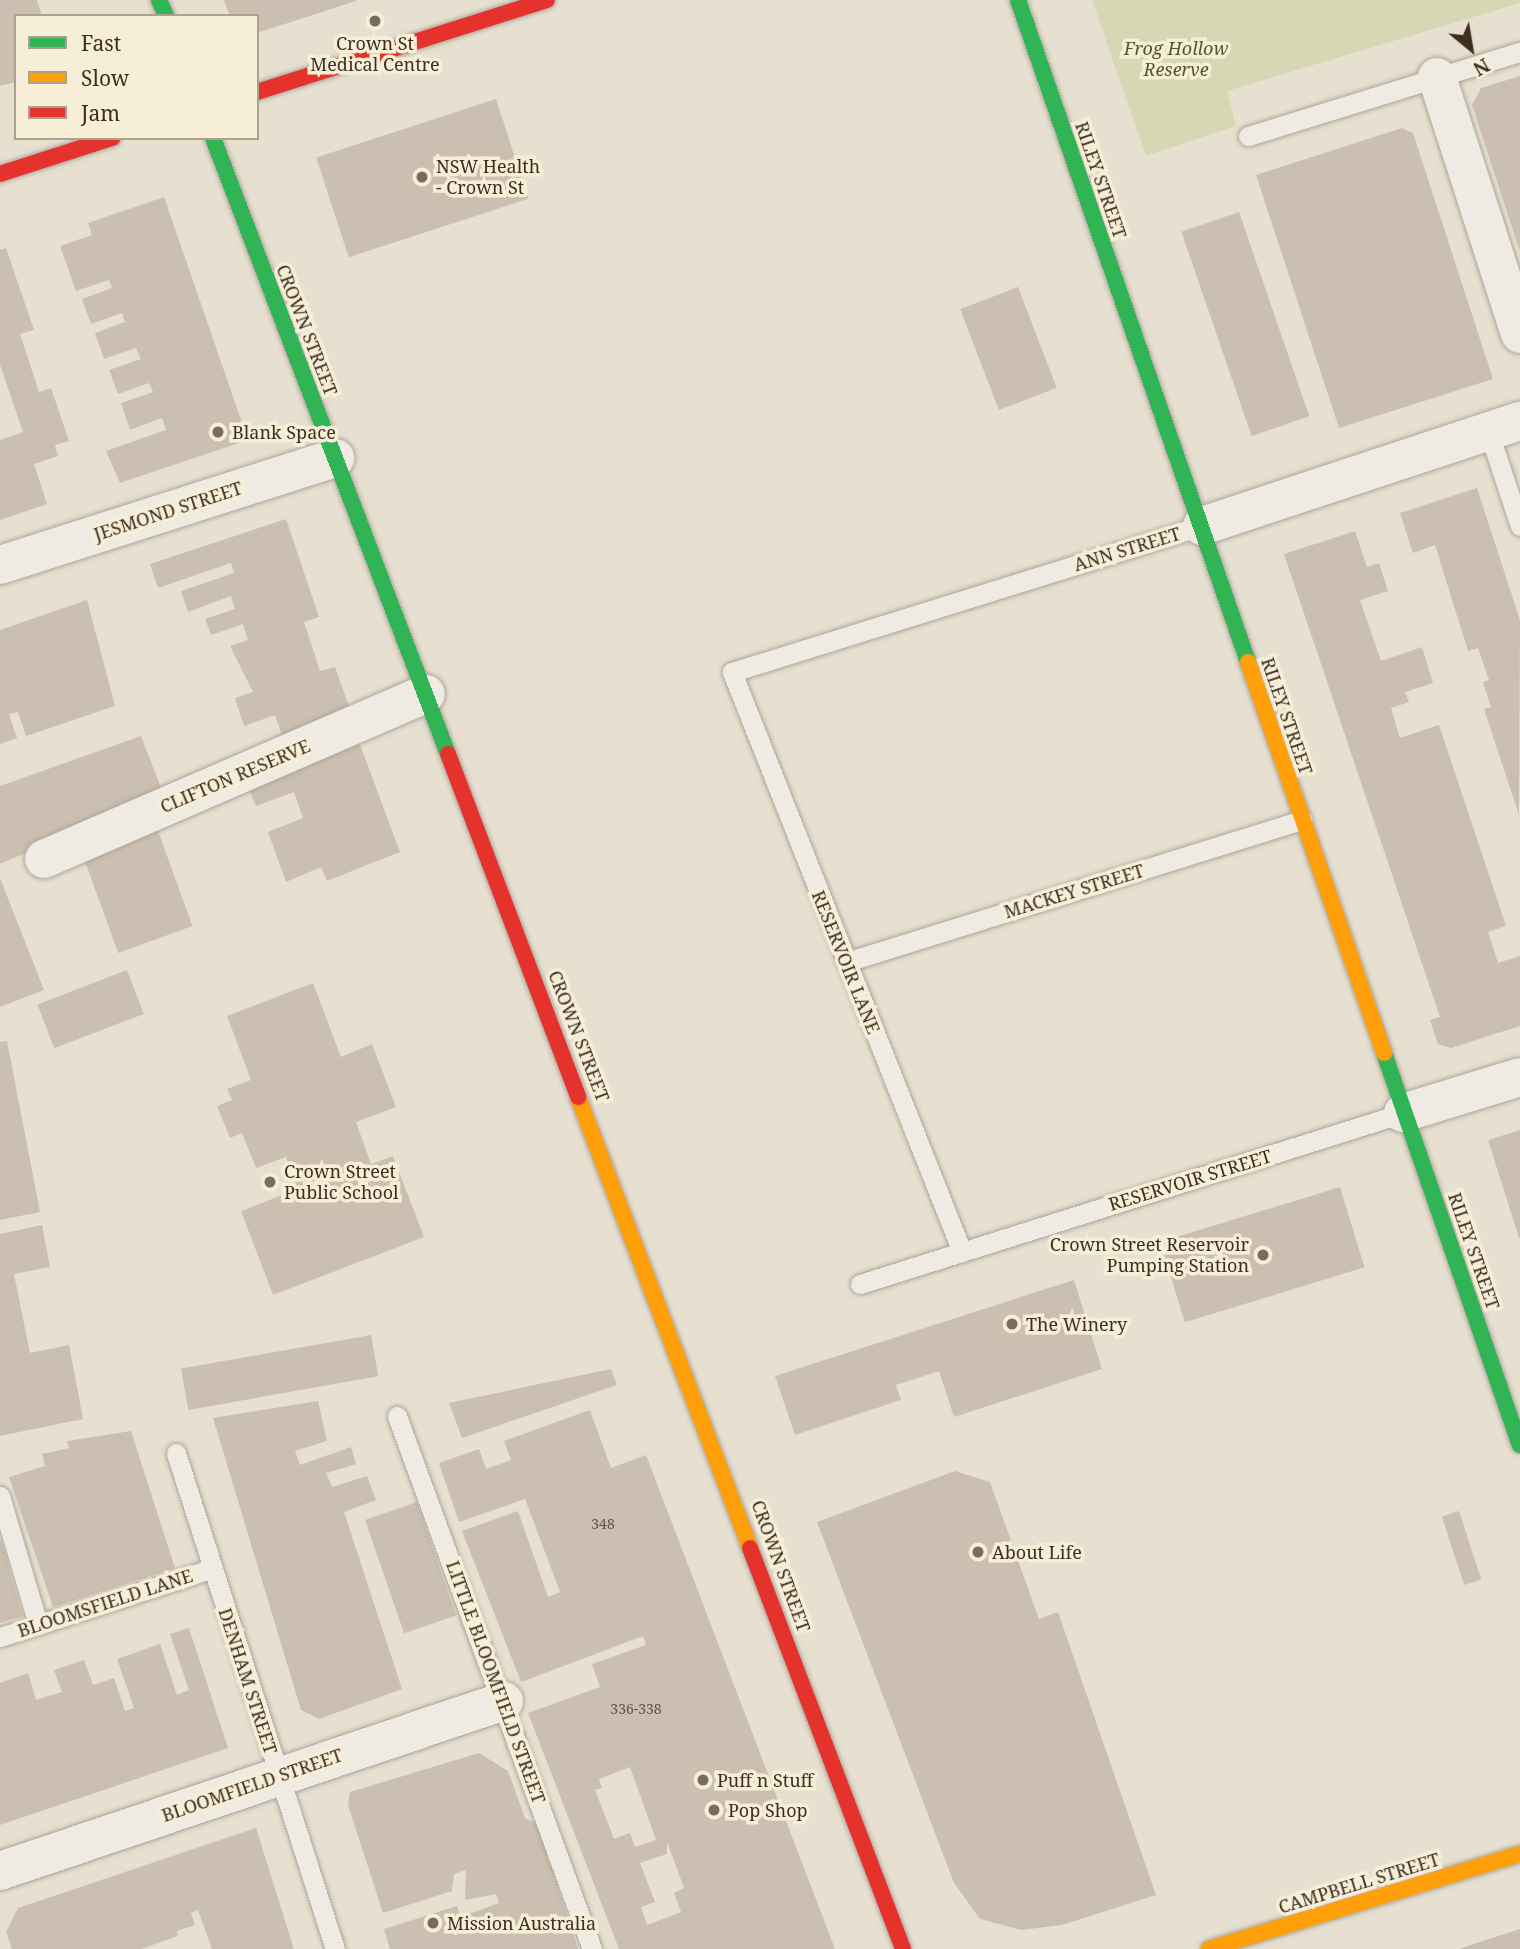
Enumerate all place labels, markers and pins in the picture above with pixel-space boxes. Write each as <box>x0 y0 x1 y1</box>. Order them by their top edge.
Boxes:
marker: Crown St Medical Centre <box>365 11 385 31</box>
place label: Crown St Medical Centre <box>310 33 440 76</box>
place label: NSW Health - Crown St <box>436 156 540 198</box>
marker: NSW Health - Crown St <box>414 169 430 185</box>
place label: Blank Space <box>232 421 336 443</box>
marker: Blank Space <box>210 424 226 440</box>
place label: Crown Street Public School <box>284 1161 399 1204</box>
marker: Crown Street Public School <box>262 1174 278 1190</box>
place label: Crown Street Reservoir Pumping Station <box>1050 1234 1249 1276</box>
marker: Crown Street Reservoir Pumping Station <box>1255 1247 1271 1263</box>
place label: The Winery <box>1026 1313 1127 1335</box>
marker: The Winery <box>1004 1316 1020 1332</box>
place label: About Life <box>992 1541 1082 1563</box>
marker: About Life <box>970 1544 986 1560</box>
place label: Puff n Stuff <box>717 1769 813 1791</box>
marker: Puff n Stuff <box>695 1772 711 1788</box>
place label: Pop Shop <box>728 1799 808 1821</box>
marker: Pop Shop <box>706 1802 722 1818</box>
place label: Mission Australia <box>447 1912 596 1934</box>
marker: Mission Australia <box>425 1915 441 1931</box>

